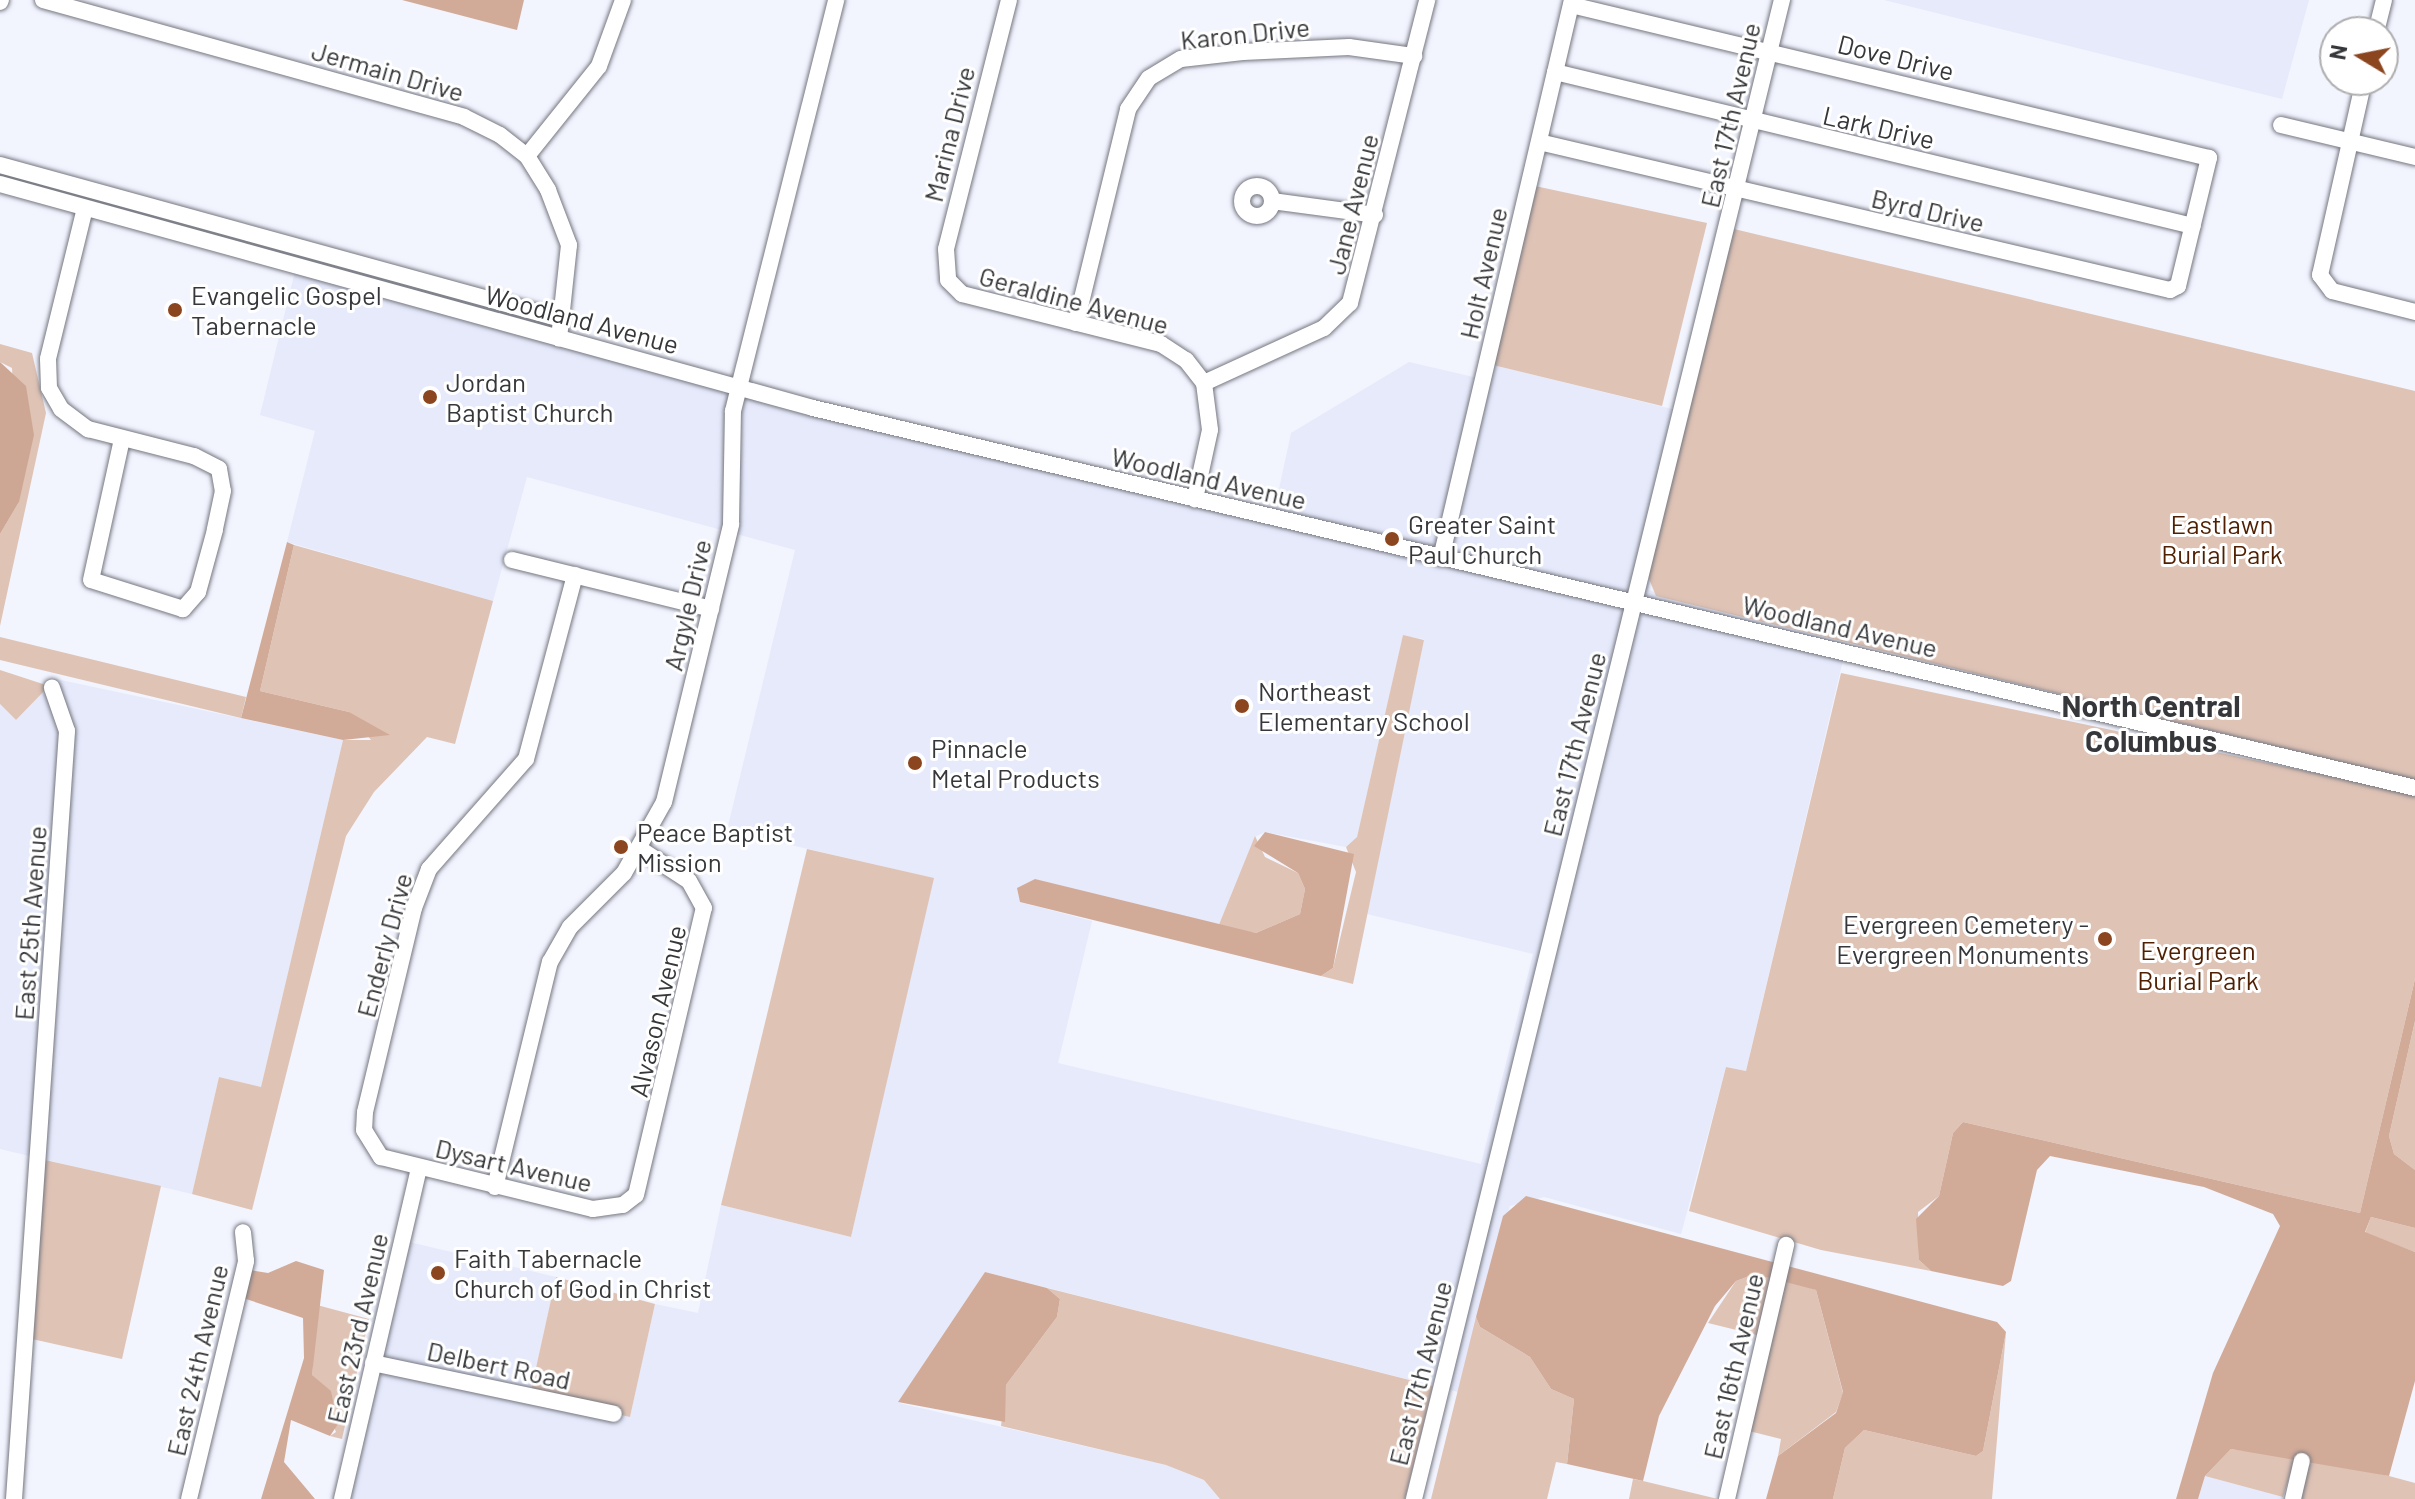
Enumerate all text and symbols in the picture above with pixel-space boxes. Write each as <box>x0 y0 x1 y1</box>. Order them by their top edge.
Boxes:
street label: Karon Drive <box>1179 11 1311 55</box>
north arrow <box>2319 16 2399 96</box>
street label: East 17th Avenue <box>1694 19 1766 211</box>
street label: Dove Drive <box>1835 28 1957 86</box>
street label: Jermain Drive <box>308 34 468 108</box>
text: N <box>2323 43 2351 62</box>
street label: Marina Drive <box>917 63 981 205</box>
street label: Lark Drive <box>1820 99 1938 155</box>
street label: Jane Avenue <box>1319 130 1385 278</box>
street label: Byrd Drive <box>1869 182 1987 238</box>
street label: Holt Avenue <box>1453 204 1513 342</box>
street label: Geraldine Avenue <box>976 260 1172 340</box>
street label: Woodland Avenue <box>482 278 682 360</box>
place label: Evangelic Gospel Tabernacle <box>191 279 382 340</box>
marker: Evangelic Gospel Tabernacle <box>166 301 184 319</box>
place label: Jordan Baptist Church <box>446 366 614 428</box>
marker: Jordan Baptist Church <box>421 388 439 406</box>
street label: Woodland Avenue <box>1108 440 1310 516</box>
place label: Greater Saint Paul Church <box>1408 508 1556 570</box>
park label: Eastlawn Burial Park <box>2161 508 2283 570</box>
marker: Greater Saint Paul Church <box>1383 530 1401 548</box>
street label: Argyle Drive <box>657 536 717 674</box>
street label: Woodland Avenue <box>1739 588 1941 664</box>
street label: East 17th Avenue <box>1536 649 1612 839</box>
place label: Northeast Elementary School <box>1258 675 1470 736</box>
district label: North Central Columbus <box>2061 687 2241 758</box>
marker: Northeast Elementary School <box>1233 697 1251 715</box>
place label: Pinnacle Metal Products <box>931 732 1100 794</box>
marker: Pinnacle Metal Products <box>906 754 924 772</box>
place label: Peace Baptist Mission <box>637 816 793 878</box>
street label: East 25th Avenue <box>8 825 52 1021</box>
marker: Peace Baptist Mission <box>612 838 630 856</box>
street label: Enderly Drive <box>350 869 418 1021</box>
place label: Evergreen Cemetery - Evergreen Monuments <box>1836 908 2089 970</box>
street label: Alvason Avenue <box>622 922 692 1100</box>
marker: Evergreen Cemetery - Evergreen Monuments <box>2096 930 2114 948</box>
park label: Evergreen Burial Park <box>2137 934 2259 996</box>
street label: Dysart Avenue <box>433 1132 595 1198</box>
street label: East 23rd Avenue <box>320 1230 394 1426</box>
place label: Faith Tabernacle Church of God in Christ <box>454 1242 711 1304</box>
street label: East 24th Avenue <box>160 1261 234 1459</box>
marker: Faith Tabernacle Church of God in Christ <box>429 1264 447 1282</box>
street label: East 16th Avenue <box>1696 1270 1770 1462</box>
street label: East 17th Avenue <box>1382 1278 1458 1468</box>
street label: Delbert Road <box>424 1335 574 1395</box>

